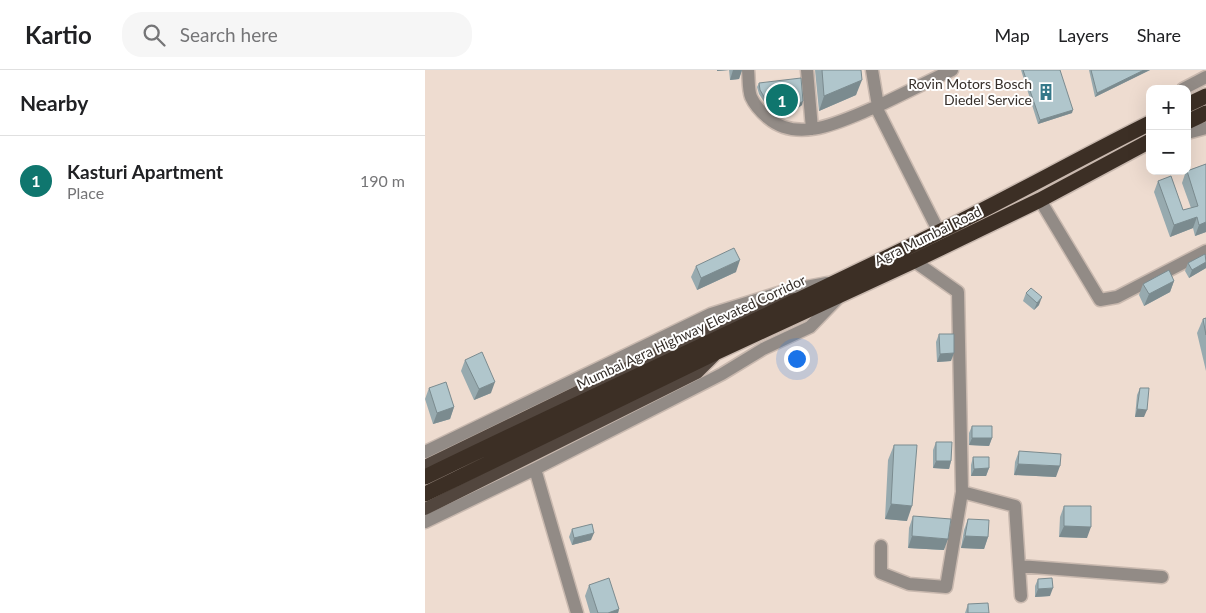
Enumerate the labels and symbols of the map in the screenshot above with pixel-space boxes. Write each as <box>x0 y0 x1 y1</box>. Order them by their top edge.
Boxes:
place label: Rovin Motors Bosch Diedel Service <box>908 75 1032 108</box>
pin: 1 <box>766 81 798 119</box>
building icon: Rovin Motors Bosch Diedel Service <box>1036 82 1056 102</box>
street label: Agra Mumbai Road <box>871 202 984 269</box>
street label: Mumbai Agra Highway Elevated Corridor <box>574 271 808 392</box>
your location <box>784 346 810 372</box>

